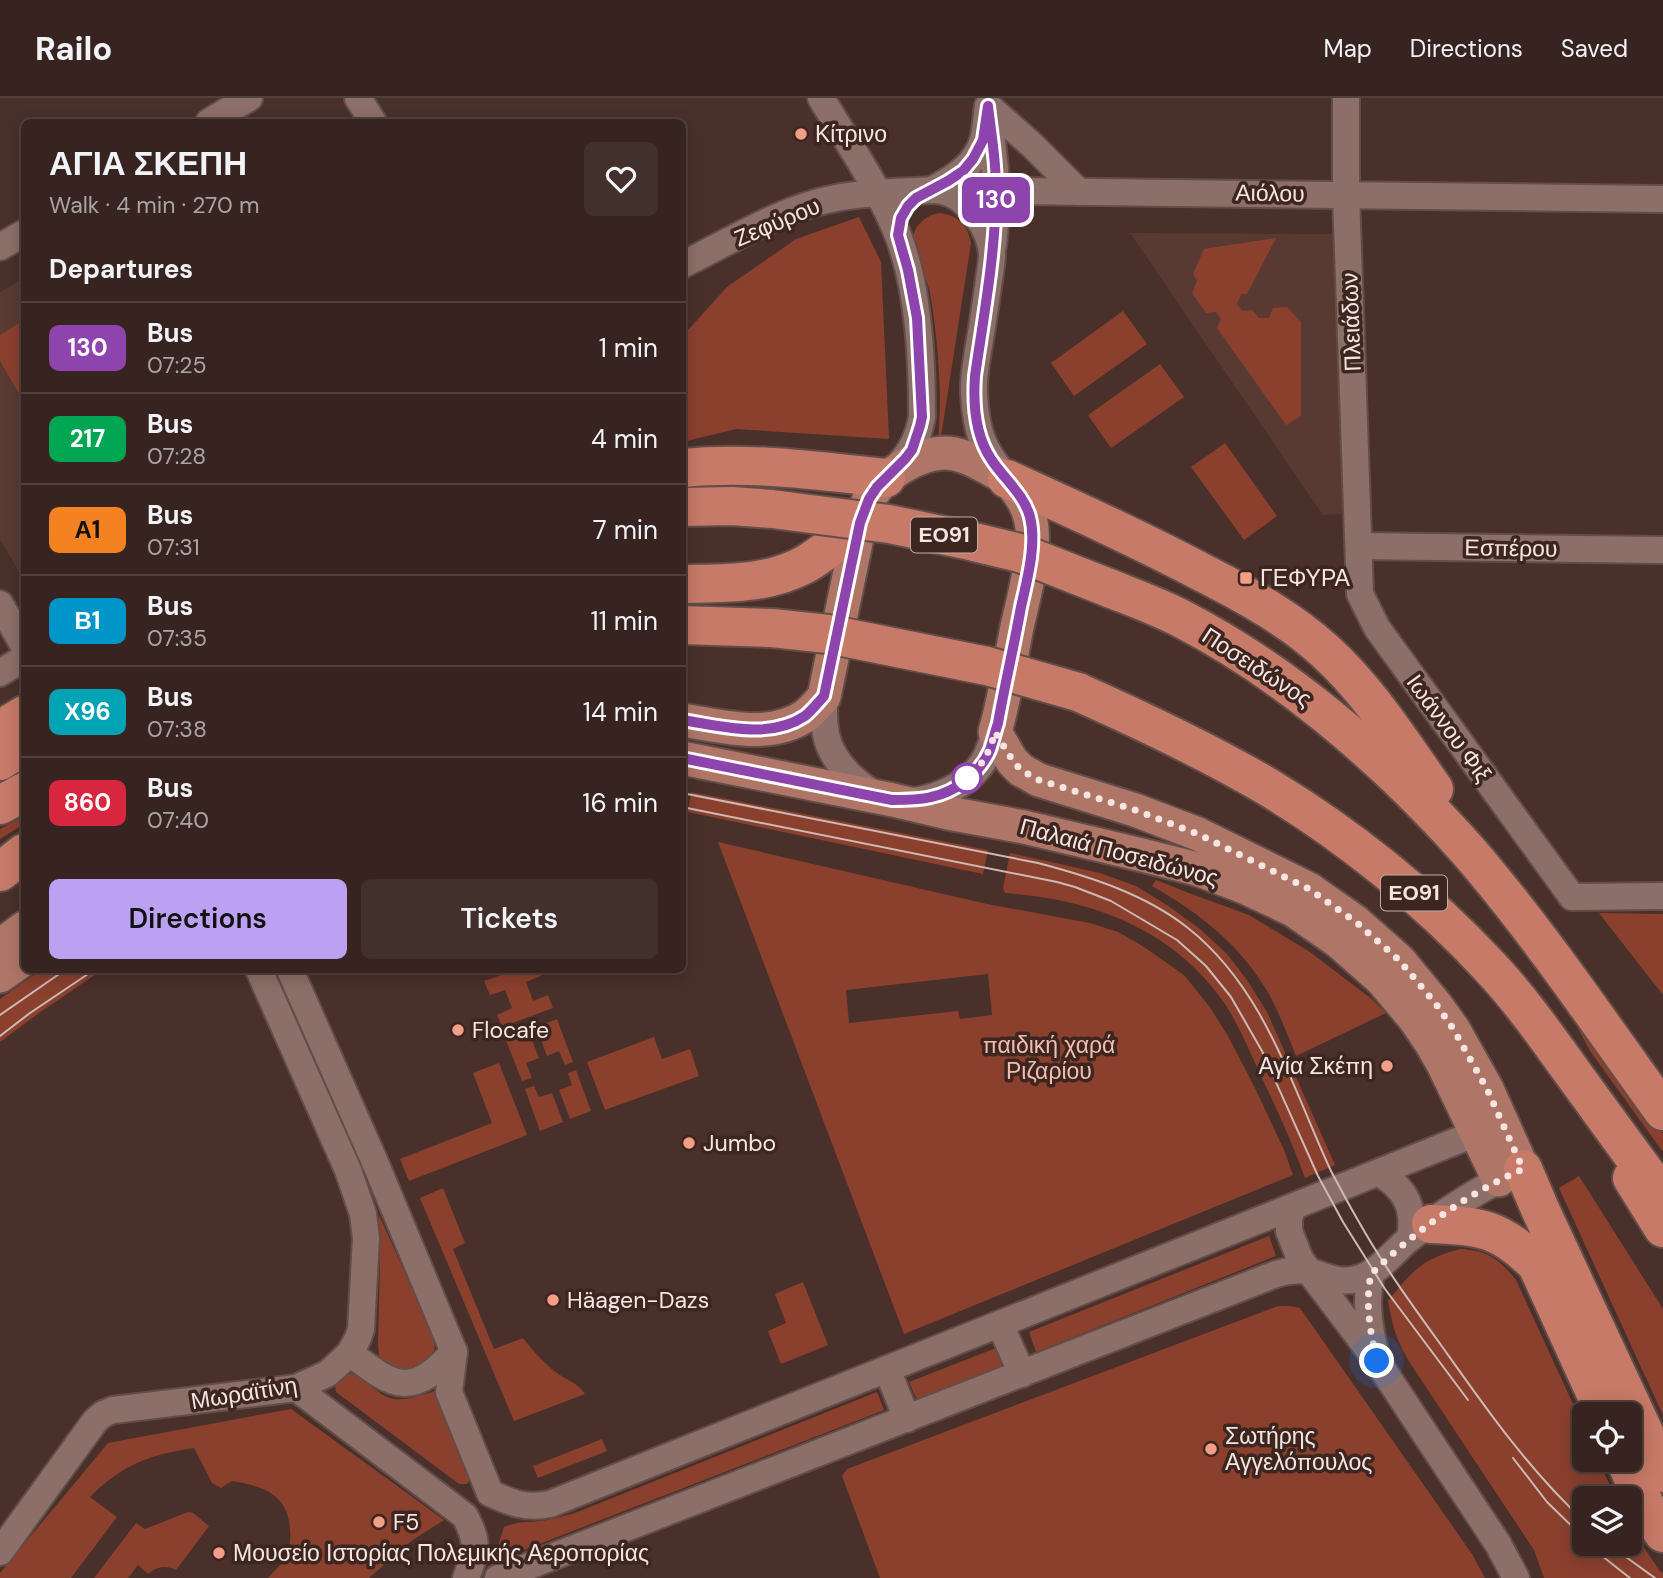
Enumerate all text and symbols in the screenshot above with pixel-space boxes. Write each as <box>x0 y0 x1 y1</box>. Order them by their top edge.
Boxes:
text: Railo <box>35 27 113 70</box>
text: Map <box>1324 33 1372 64</box>
text: Directions <box>1410 33 1523 64</box>
text: Saved <box>1561 33 1628 64</box>
place label: Κίτρινο <box>815 119 887 149</box>
marker: Κίτρινο <box>793 126 809 142</box>
text: ΑΓΙΑ ΣΚΕΠΗ <box>49 142 247 185</box>
button: heart <box>584 142 658 216</box>
line badge: 130 <box>956 177 1036 223</box>
street label: Αιόλου <box>1235 177 1305 209</box>
text: 130 <box>976 184 1016 215</box>
text: Walk · 4 min · 270 m <box>49 190 259 220</box>
street label: Ζεφύρου <box>730 191 824 253</box>
text: Departures <box>49 252 193 286</box>
street label: Πλειάδων <box>1334 272 1368 372</box>
text: Bus <box>147 316 193 350</box>
text: 1 min <box>599 331 658 365</box>
text: 130 <box>67 332 108 363</box>
text: 07:25 <box>147 350 207 380</box>
text: Bus <box>147 407 193 441</box>
text: 4 min <box>591 422 658 456</box>
text: 217 <box>70 423 105 454</box>
text: 07:28 <box>147 441 206 471</box>
text: Bus <box>147 498 193 532</box>
text: 7 min <box>593 513 658 547</box>
text: Α1 <box>74 514 101 545</box>
road number: ΕΟ91 <box>911 518 977 552</box>
text: 07:31 <box>147 532 200 562</box>
street label: Εσπέρου <box>1464 532 1558 564</box>
place label: ΓΕΦΥΡΑ <box>1260 563 1351 593</box>
marker: ΓΕΦΥΡΑ <box>1238 570 1254 586</box>
text: Bus <box>147 589 193 623</box>
text: 11 min <box>591 604 658 638</box>
text: Β1 <box>74 605 101 636</box>
street label: Ποσειδώνος <box>1196 620 1318 714</box>
text: 07:35 <box>147 623 207 653</box>
street label: Ιωάννου Φιξ <box>1400 668 1498 788</box>
text: Bus <box>147 680 193 714</box>
text: 14 min <box>583 695 658 729</box>
text: Χ96 <box>64 696 111 727</box>
text: 07:38 <box>147 714 207 744</box>
unlabelled marker <box>952 763 982 793</box>
text: Bus <box>147 771 193 805</box>
text: 16 min <box>582 786 658 820</box>
text: 860 <box>64 787 111 818</box>
text: 07:40 <box>147 805 209 835</box>
street label: Παλαιά Ποσειδώνος <box>1017 811 1221 893</box>
road number: ΕΟ91 <box>1381 876 1447 910</box>
button: Directions <box>49 879 347 959</box>
button: Tickets <box>361 879 658 959</box>
place label: Flocafe <box>472 1015 549 1045</box>
marker: Flocafe <box>450 1022 466 1038</box>
park label: παιδική χαρά Ριζαρίου <box>983 1030 1115 1086</box>
place label: Αγία Σκέπη <box>1258 1051 1373 1081</box>
marker: Αγία Σκέπη <box>1379 1058 1395 1074</box>
place label: Jumbo <box>703 1128 776 1158</box>
marker: Jumbo <box>681 1135 697 1151</box>
place label: Häagen-Dazs <box>567 1285 709 1315</box>
marker: Häagen-Dazs <box>545 1292 561 1308</box>
your location <box>1359 1343 1394 1378</box>
street label: Μωραϊτίνη <box>189 1370 299 1416</box>
map controls <box>1572 1402 1642 1556</box>
button: locate <box>1572 1402 1642 1472</box>
place label: Σωτήρης Αγγελόπουλος <box>1225 1421 1372 1477</box>
marker: Σωτήρης Αγγελόπουλος <box>1203 1441 1219 1457</box>
button: layers <box>1572 1486 1642 1556</box>
place label: F5 <box>393 1507 419 1537</box>
marker: F5 <box>371 1514 387 1530</box>
place label: Μουσείο Ιστορίας Πολεμικής Αεροπορίας <box>233 1538 649 1568</box>
marker: Μουσείο Ιστορίας Πολεμικής Αεροπορίας <box>211 1545 227 1561</box>

